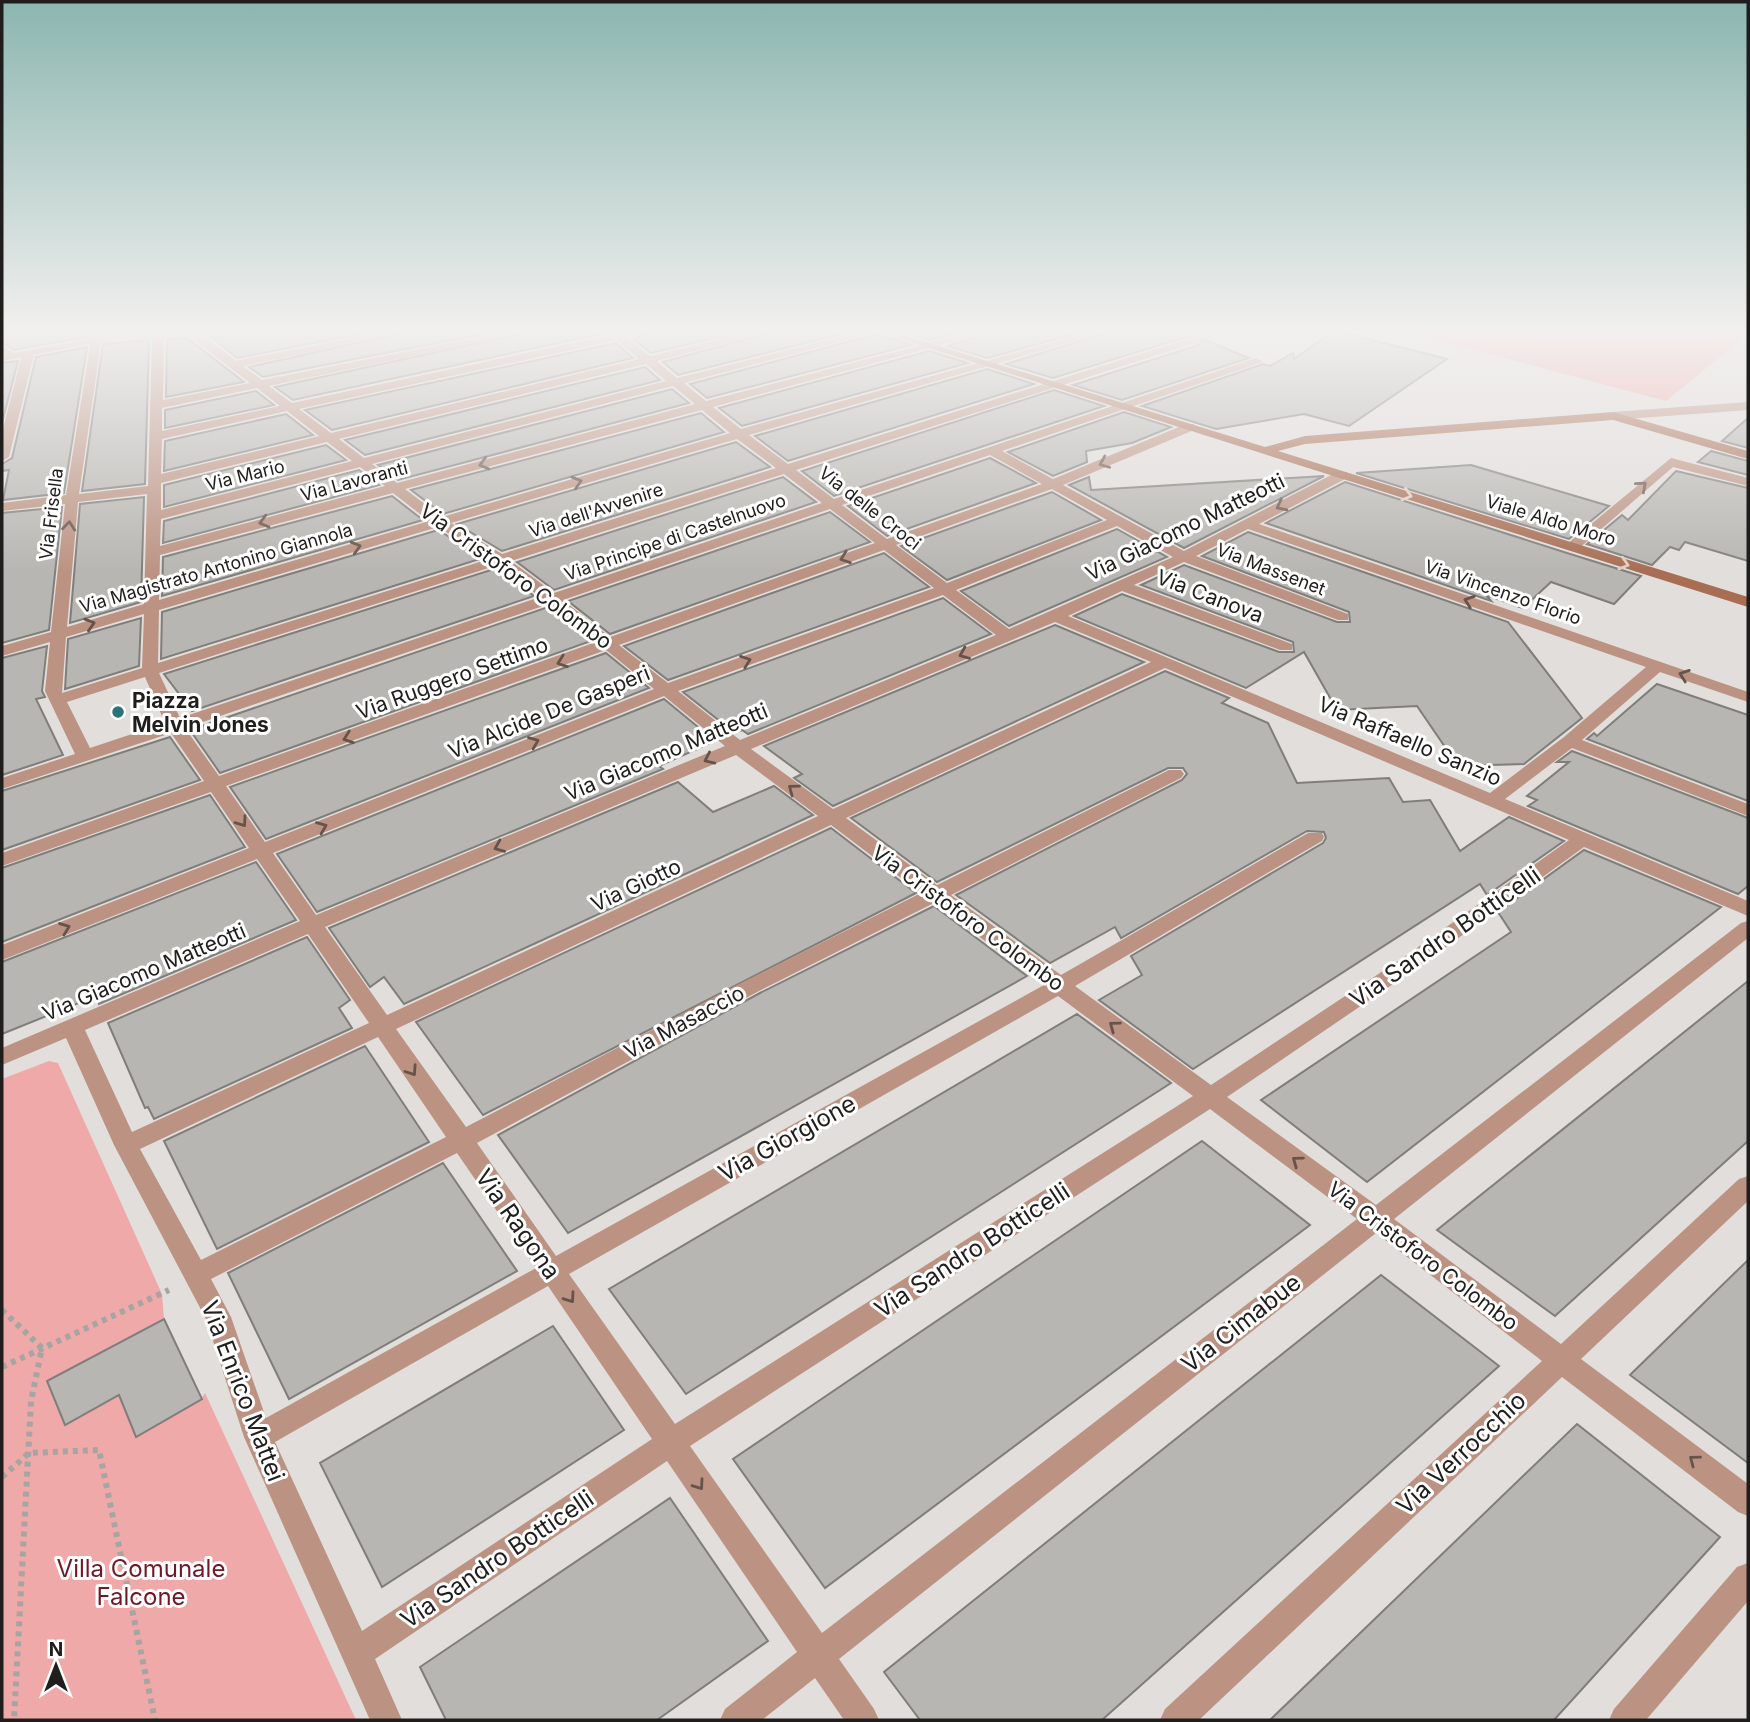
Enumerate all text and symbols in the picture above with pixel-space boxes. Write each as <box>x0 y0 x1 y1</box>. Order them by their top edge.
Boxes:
street label: Via Mario <box>203 455 287 495</box>
one-way arrow <box>1099 455 1112 469</box>
one-way arrow <box>479 456 491 470</box>
street label: Via Lavoranti <box>298 457 410 505</box>
street label: Via delle Croci <box>815 462 925 554</box>
street label: Via Frisella <box>35 467 67 561</box>
street label: Via Giacomo Matteotti <box>1081 468 1289 586</box>
one-way arrow <box>571 476 583 491</box>
street label: Via dell'Avvenire <box>526 478 666 542</box>
one-way arrow <box>1634 482 1647 494</box>
one-way arrow <box>1401 487 1413 502</box>
street label: Via Principe di Castelnuovo <box>562 489 788 585</box>
street label: Viale Aldo Moro <box>1483 490 1619 550</box>
street label: Via Cristoforo Colombo <box>415 498 617 654</box>
one-way arrow <box>1276 498 1288 511</box>
one-way arrow <box>259 514 271 529</box>
street label: Via Magistrato Antonino Giannola <box>77 519 355 617</box>
one-way arrow <box>61 520 76 531</box>
street label: Via Massenet <box>1214 539 1328 599</box>
one-way arrow <box>350 541 362 556</box>
one-way arrow <box>839 550 851 564</box>
street label: Via Vincenzo Florio <box>1422 555 1584 629</box>
one-way arrow <box>1618 555 1630 570</box>
street label: Via Canova <box>1153 564 1267 628</box>
one-way arrow <box>1463 595 1475 609</box>
one-way arrow <box>84 617 96 632</box>
street label: Via Ruggero Settimo <box>353 632 551 724</box>
one-way arrow <box>959 645 971 659</box>
one-way arrow <box>557 653 569 667</box>
one-way arrow <box>740 655 752 669</box>
street label: Via Alcide De Gasperi <box>445 660 653 764</box>
one-way arrow <box>1678 669 1690 683</box>
place label: Piazza Melvin Jones <box>132 688 269 737</box>
street label: Via Raffaello Sanzio <box>1315 691 1505 791</box>
street label: Via Giacomo Matteotti <box>561 698 771 806</box>
marker: Piazza Melvin Jones <box>110 704 126 720</box>
one-way arrow <box>342 730 354 744</box>
one-way arrow <box>527 737 539 751</box>
one-way arrow <box>703 751 716 765</box>
one-way arrow <box>788 785 801 797</box>
one-way arrow <box>234 815 247 828</box>
one-way arrow <box>316 821 328 835</box>
one-way arrow <box>493 839 506 853</box>
street label: Via Cristoforo Colombo <box>867 840 1069 996</box>
street label: Via Giotto <box>587 853 685 917</box>
street label: Via Sandro Botticelli <box>1344 860 1546 1014</box>
street label: Via Giacomo Matteotti <box>39 918 249 1026</box>
one-way arrow <box>59 923 71 937</box>
street label: Via Masaccio <box>620 980 748 1064</box>
one-way arrow <box>1109 1022 1122 1034</box>
one-way arrow <box>404 1063 417 1076</box>
street label: Via Giorgione <box>713 1088 861 1188</box>
one-way arrow <box>1292 1157 1305 1170</box>
street label: Via Ragona <box>469 1163 567 1285</box>
street label: Via Sandro Botticelli <box>869 1176 1075 1324</box>
street label: Via Cristoforo Colombo <box>1323 1176 1523 1336</box>
street label: Via Cimabue <box>1176 1267 1306 1379</box>
one-way arrow <box>562 1290 575 1303</box>
street label: Via Enrico Mattei <box>195 1297 291 1485</box>
street label: Via Verrocchio <box>1390 1386 1532 1520</box>
one-way arrow <box>1689 1456 1702 1469</box>
one-way arrow <box>691 1477 703 1490</box>
street label: Via Sandro Botticelli <box>395 1484 599 1634</box>
park label: Villa Comunale Falcone <box>57 1554 225 1611</box>
north arrow <box>21 1631 91 1701</box>
text: N <box>49 1638 63 1661</box>

